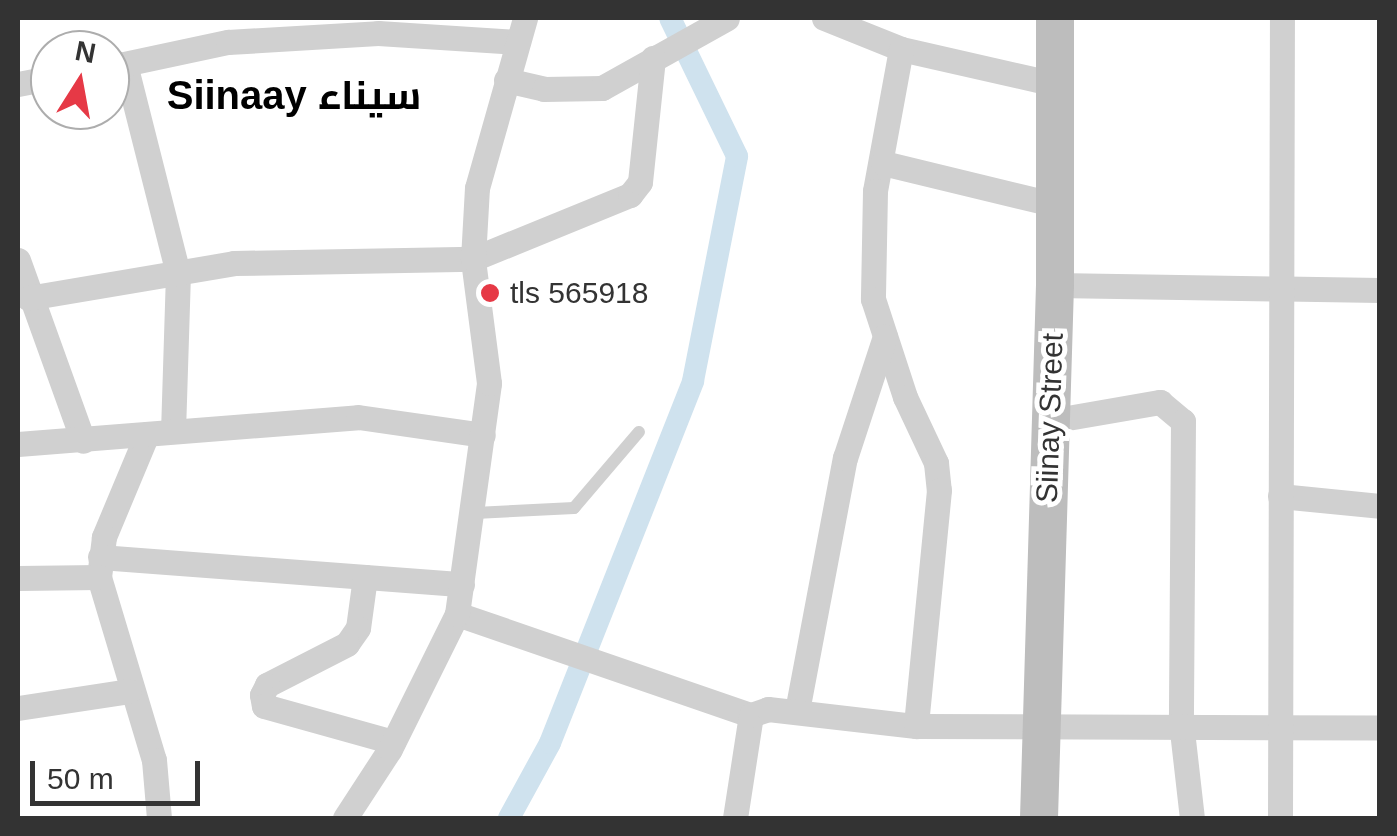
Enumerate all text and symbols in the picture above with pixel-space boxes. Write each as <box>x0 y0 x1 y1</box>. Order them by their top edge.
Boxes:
north arrow <box>30 30 130 130</box>
text: N <box>73 35 98 69</box>
district label: Siinaay سيناء <box>167 71 421 119</box>
place label: tls 565918 <box>510 275 648 311</box>
marker: tls 565918 <box>479 282 501 304</box>
street label: Siinay Street <box>1029 332 1071 504</box>
scale bar <box>35 741 205 803</box>
text: 50 m <box>47 762 114 795</box>

